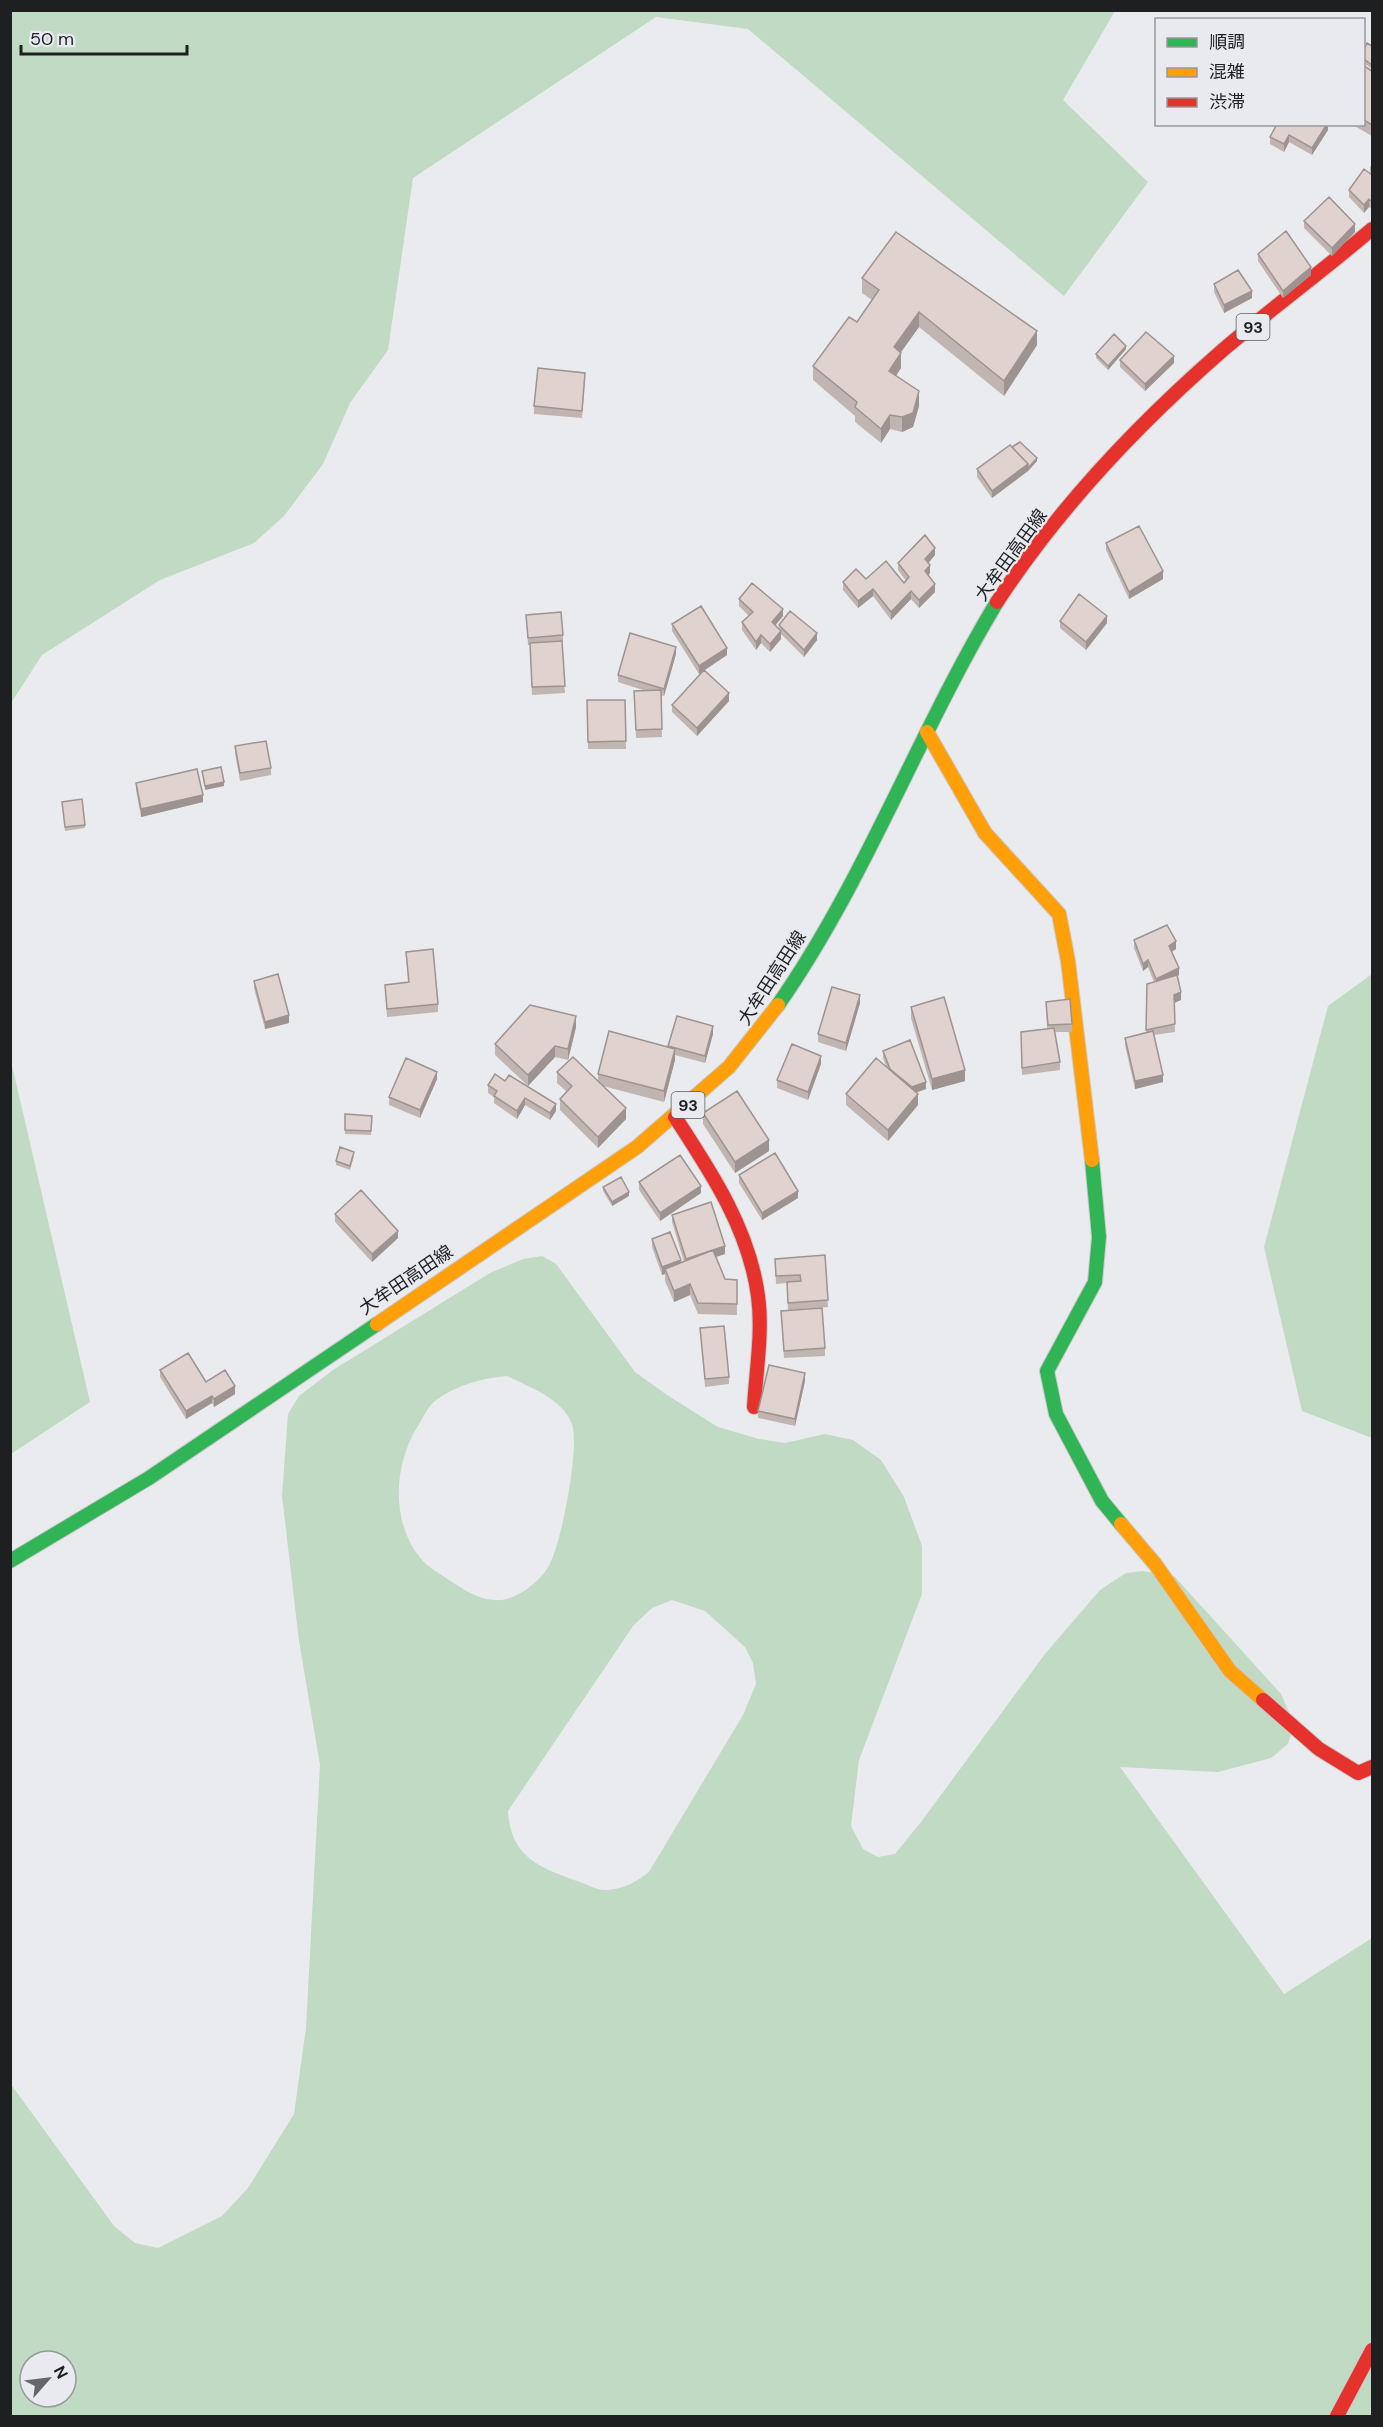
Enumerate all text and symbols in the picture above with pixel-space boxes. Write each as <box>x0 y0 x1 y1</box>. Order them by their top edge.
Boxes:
scale bar <box>21 18 188 56</box>
legend <box>1155 18 1365 126</box>
text: 50 m <box>30 27 74 51</box>
text: 順調 <box>1209 30 1245 54</box>
text: 混雑 <box>1209 60 1245 84</box>
text: 渋滞 <box>1209 90 1245 114</box>
road number: 93 <box>1236 314 1270 340</box>
street label: 大牟田高田線 <box>970 504 1052 606</box>
street label: 大牟田高田線 <box>733 926 811 1030</box>
road number: 93 <box>672 1092 704 1118</box>
street label: 大牟田高田線 <box>355 1240 457 1320</box>
north arrow <box>18 2349 78 2409</box>
text: N <box>49 2362 73 2382</box>

